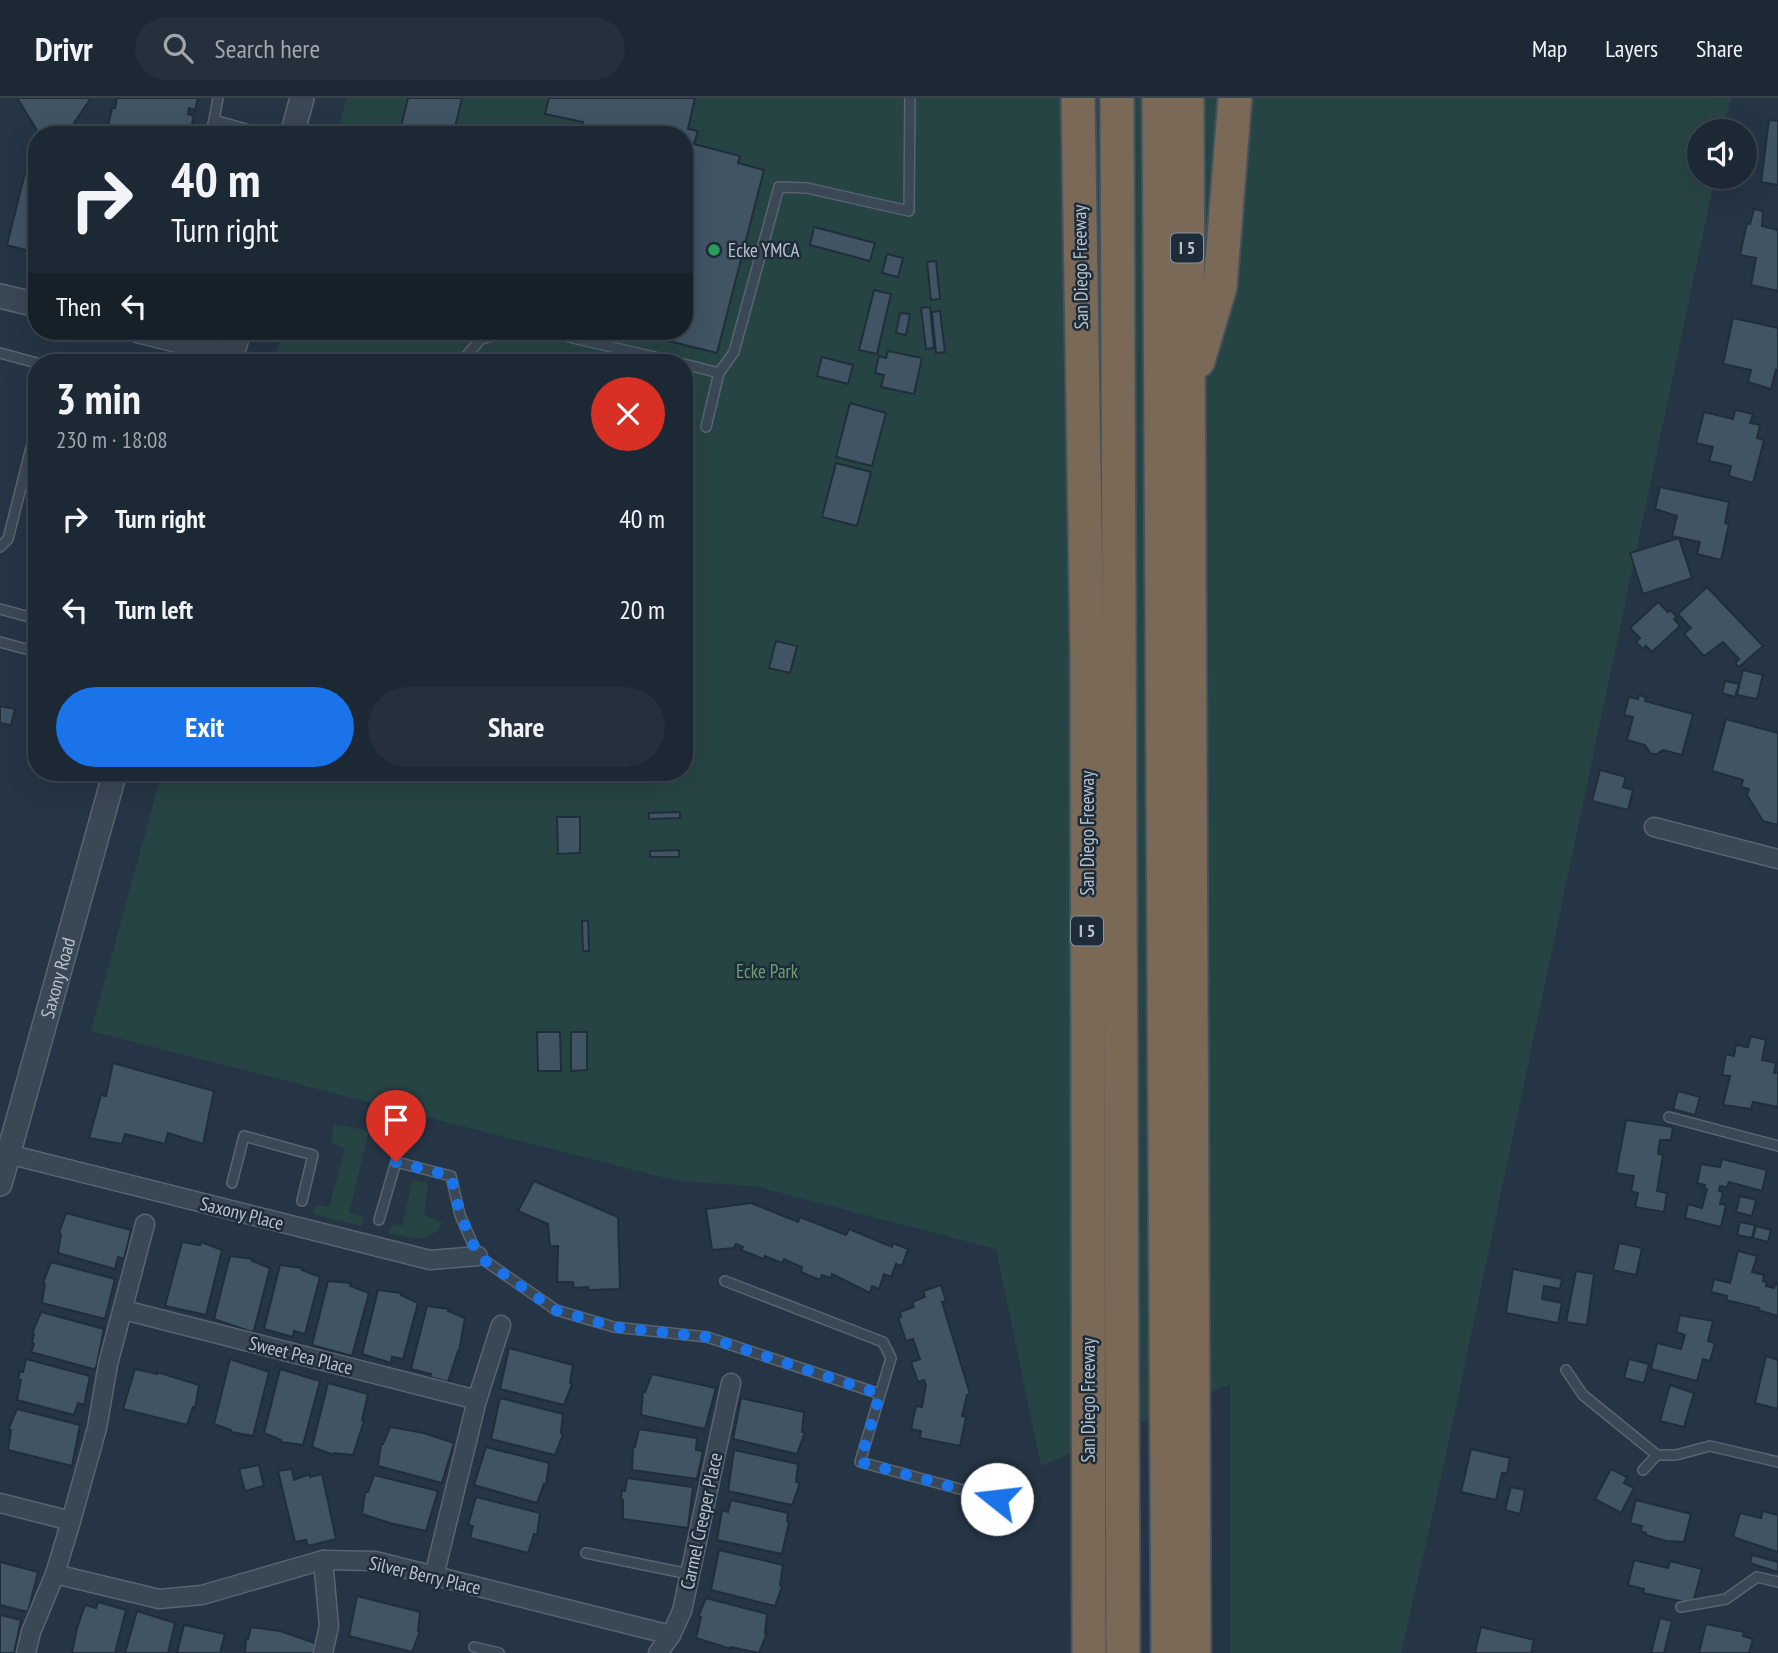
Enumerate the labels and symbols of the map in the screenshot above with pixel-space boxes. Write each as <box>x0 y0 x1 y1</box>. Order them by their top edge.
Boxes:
street label: San Diego Freeway <box>1067 204 1093 330</box>
road number: I 5 <box>1171 233 1203 262</box>
place label: Ecke YMCA <box>728 238 799 262</box>
marker: Ecke YMCA <box>706 242 722 258</box>
street label: San Diego Freeway <box>1075 770 1099 895</box>
road number: I 5 <box>1071 916 1103 946</box>
street label: Saxony Road <box>35 935 80 1021</box>
park label: Ecke Park <box>736 959 799 983</box>
pin <box>366 1090 426 1162</box>
street label: Saxony Place <box>198 1191 286 1235</box>
street label: Sweet Pea Place <box>247 1330 356 1380</box>
street label: San Diego Freeway <box>1076 1337 1100 1462</box>
street label: Carmel Creeper Place <box>675 1450 727 1592</box>
position arrow <box>960 1462 1034 1536</box>
street label: Silver Berry Place <box>367 1551 483 1600</box>

